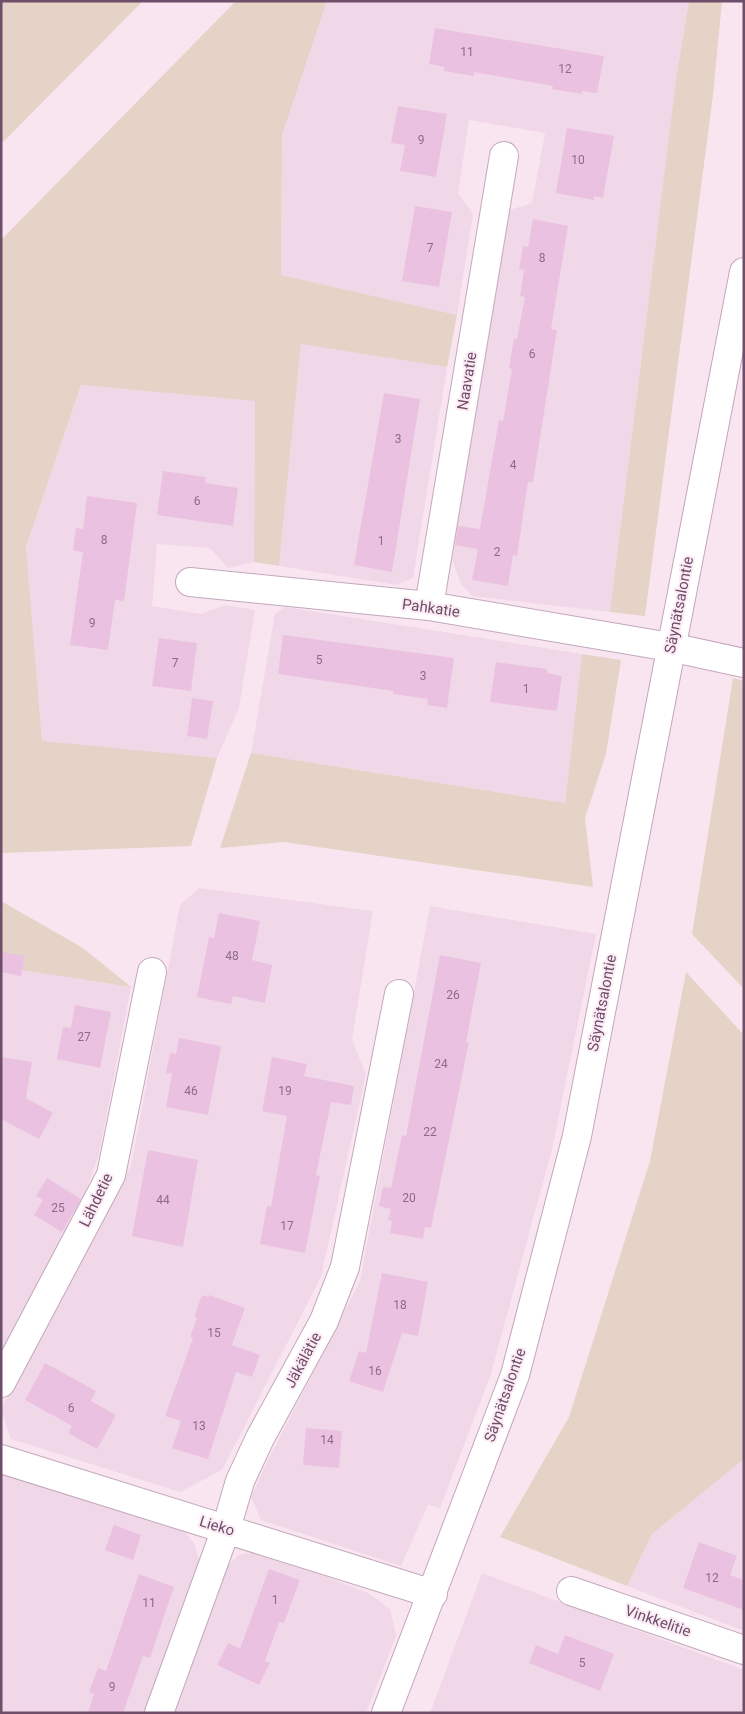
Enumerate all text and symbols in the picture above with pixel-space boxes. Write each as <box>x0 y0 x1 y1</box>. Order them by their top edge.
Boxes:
house number: 11 <box>460 45 474 59</box>
house number: 12 <box>558 62 572 76</box>
house number: 9 <box>418 133 424 147</box>
house number: 10 <box>571 153 585 167</box>
house number: 7 <box>427 241 434 255</box>
house number: 8 <box>539 251 546 265</box>
house number: 6 <box>529 347 536 361</box>
street label: Naavatie <box>454 351 480 411</box>
house number: 3 <box>395 432 401 446</box>
house number: 4 <box>510 458 517 472</box>
house number: 6 <box>194 494 201 508</box>
house number: 8 <box>101 533 108 547</box>
house number: 1 <box>378 534 384 548</box>
house number: 2 <box>494 545 501 559</box>
street label: Säynätsalontie <box>661 555 697 655</box>
street label: Pahkatie <box>401 595 461 621</box>
house number: 9 <box>89 616 95 630</box>
house number: 5 <box>316 653 323 667</box>
house number: 7 <box>172 656 179 670</box>
house number: 3 <box>420 669 426 683</box>
house number: 1 <box>523 682 529 696</box>
house number: 48 <box>225 949 239 963</box>
street label: Säynätsalontie <box>584 953 620 1053</box>
house number: 26 <box>446 988 460 1002</box>
house number: 27 <box>77 1030 91 1044</box>
house number: 24 <box>434 1057 448 1071</box>
house number: 46 <box>184 1084 198 1098</box>
house number: 19 <box>278 1084 292 1098</box>
house number: 22 <box>423 1125 437 1139</box>
street label: Lähdetie <box>75 1170 117 1230</box>
house number: 20 <box>402 1191 416 1205</box>
house number: 44 <box>156 1193 170 1207</box>
house number: 25 <box>51 1201 65 1215</box>
house number: 17 <box>280 1219 294 1233</box>
house number: 18 <box>393 1298 407 1312</box>
house number: 15 <box>207 1326 221 1340</box>
street label: Jäkälätie <box>281 1329 325 1391</box>
street label: Säynätsalontie <box>480 1346 530 1444</box>
house number: 16 <box>368 1364 382 1378</box>
house number: 6 <box>68 1401 75 1415</box>
house number: 13 <box>192 1419 206 1433</box>
house number: 14 <box>320 1433 334 1447</box>
street label: Lieko <box>197 1512 237 1540</box>
house number: 12 <box>705 1571 719 1585</box>
house number: 1 <box>272 1593 278 1607</box>
house number: 11 <box>142 1596 156 1610</box>
street label: Vinkkelitie <box>623 1601 693 1641</box>
house number: 5 <box>579 1656 586 1670</box>
house number: 9 <box>109 1680 115 1694</box>

